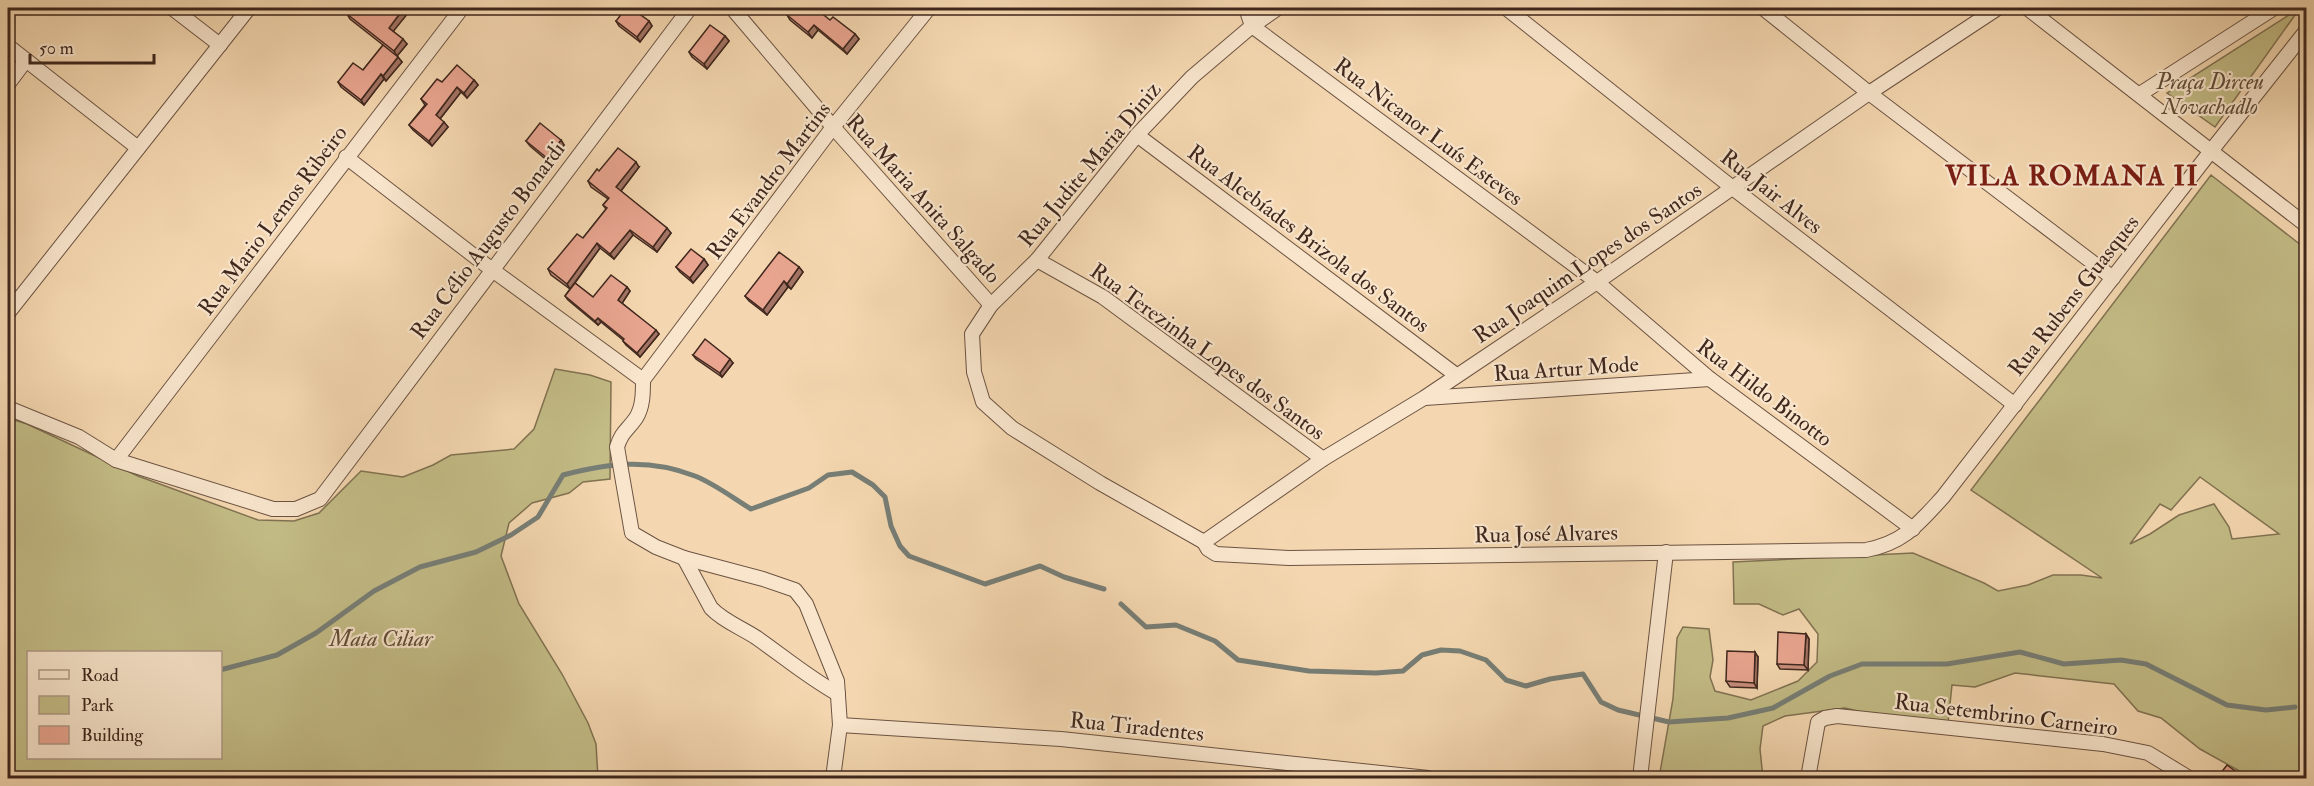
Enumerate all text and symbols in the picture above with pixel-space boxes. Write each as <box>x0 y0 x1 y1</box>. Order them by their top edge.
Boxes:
scale bar <box>30 27 154 65</box>
text: 50 m <box>39 37 74 60</box>
street label: Rua Nicanor Luís Esteves <box>1328 52 1528 212</box>
park label: Praça Dirceu Novachadlo <box>2155 68 2264 121</box>
street label: Rua Judite Maria Diniz <box>1012 76 1167 253</box>
street label: Rua Evandro Martins <box>700 96 837 265</box>
street label: Rua Maria Anita Salgado <box>840 108 1007 289</box>
street label: Rua Mario Lemos Ribeiro <box>192 120 353 321</box>
street label: Rua Célio Augusto Bonardi <box>404 136 571 345</box>
street label: Rua Alcebíades Brizola dos Santos <box>1182 139 1435 339</box>
street label: Rua Jair Alves <box>1715 143 1828 240</box>
district label: VILA ROMANA II <box>1944 159 2199 194</box>
street label: Rua Joaquim Lopes dos Santos <box>1468 176 1708 351</box>
street label: Rua Rubens Guasques <box>2002 209 2145 382</box>
street label: Rua Terezinha Lopes dos Santos <box>1084 257 1331 447</box>
street label: Rua Hildo Binotto <box>1691 333 1838 453</box>
street label: Rua Artur Mode <box>1492 350 1640 388</box>
street label: Rua José Alvares <box>1474 519 1618 549</box>
park label: Mata Ciliar <box>328 625 434 653</box>
legend <box>27 651 222 759</box>
text: Road <box>81 664 119 687</box>
street label: Rua Setembrino Carneiro <box>1893 687 2119 743</box>
text: Park <box>81 694 114 717</box>
street label: Rua Tiradentes <box>1068 706 1205 748</box>
text: Building <box>81 724 144 747</box>

